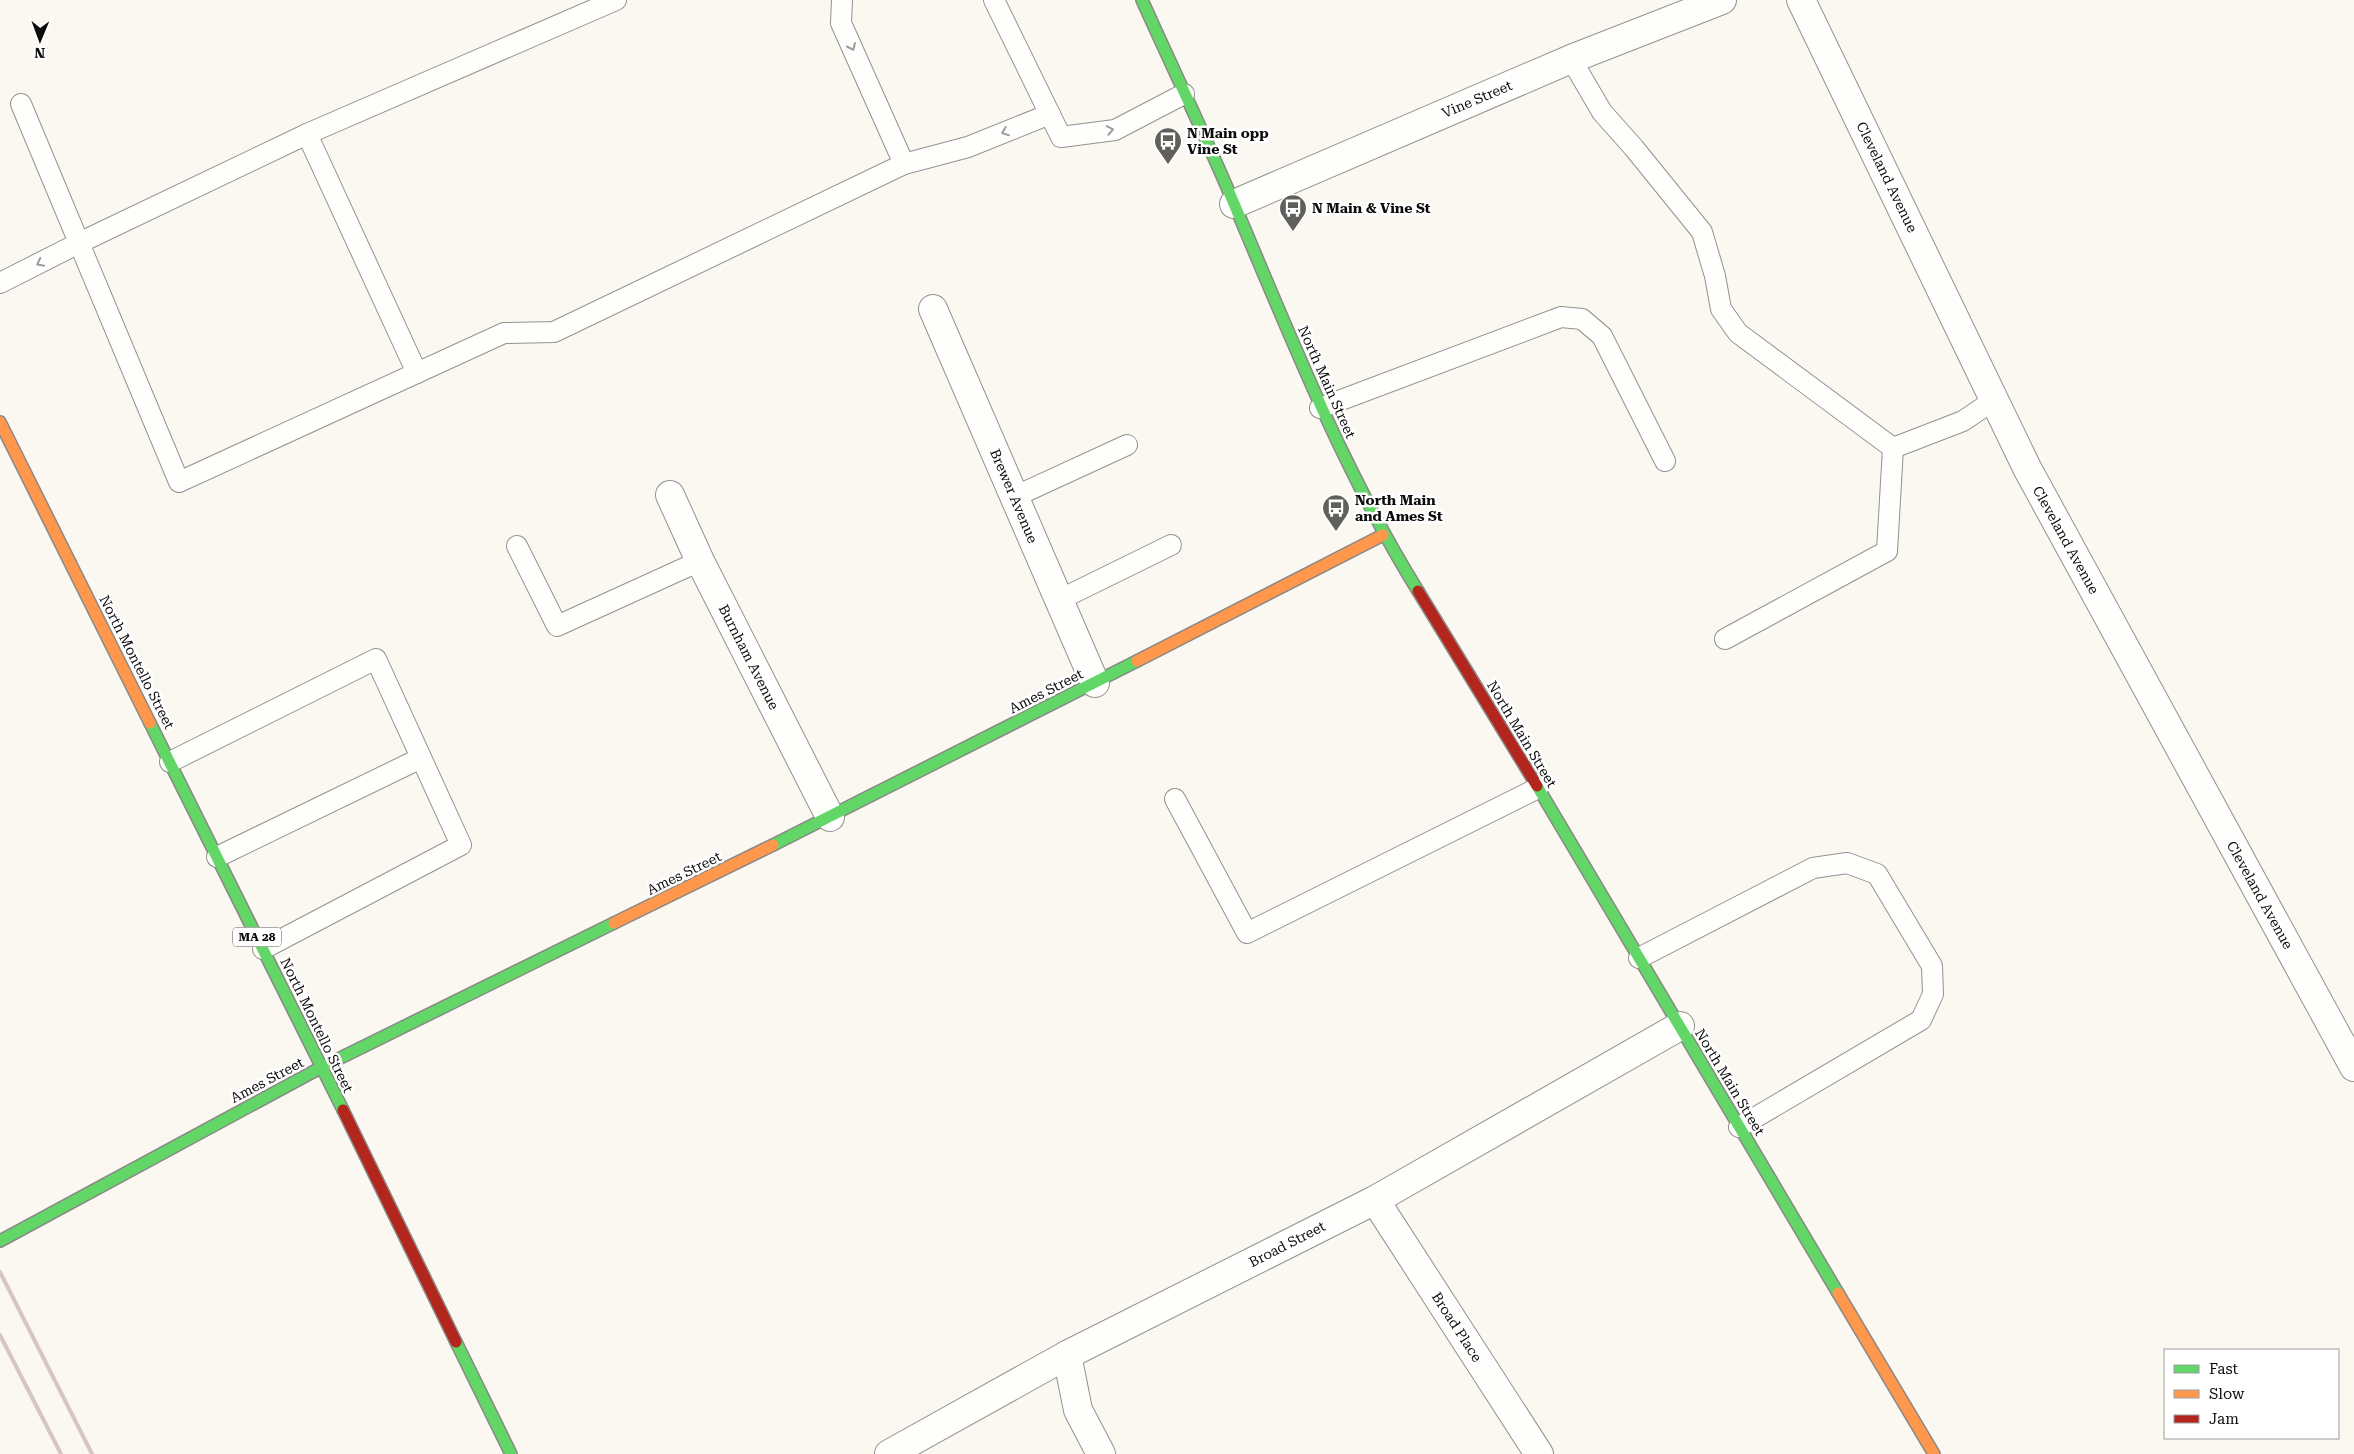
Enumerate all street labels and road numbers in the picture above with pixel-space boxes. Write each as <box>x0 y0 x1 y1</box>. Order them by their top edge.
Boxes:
street label: Vine Street <box>1440 77 1514 121</box>
street label: Cleveland Avenue <box>1853 119 1921 235</box>
street label: North Main Street <box>1295 323 1359 441</box>
street label: Brewer Avenue <box>987 446 1041 546</box>
street label: Cleveland Avenue <box>2030 483 2102 597</box>
street label: North Montello Street <box>96 593 178 731</box>
street label: Burnham Avenue <box>716 602 783 712</box>
street label: Ames Street <box>1006 666 1086 716</box>
street label: North Main Street <box>1484 678 1560 790</box>
street label: Cleveland Avenue <box>2224 838 2296 952</box>
street label: Ames Street <box>644 848 724 898</box>
road number: MA 28 <box>233 928 281 946</box>
street label: North Montello Street <box>277 955 357 1095</box>
street label: North Main Street <box>1692 1026 1768 1138</box>
street label: Ames Street <box>228 1054 306 1106</box>
street label: Broad Street <box>1246 1218 1328 1270</box>
street label: Broad Place <box>1429 1289 1486 1365</box>

